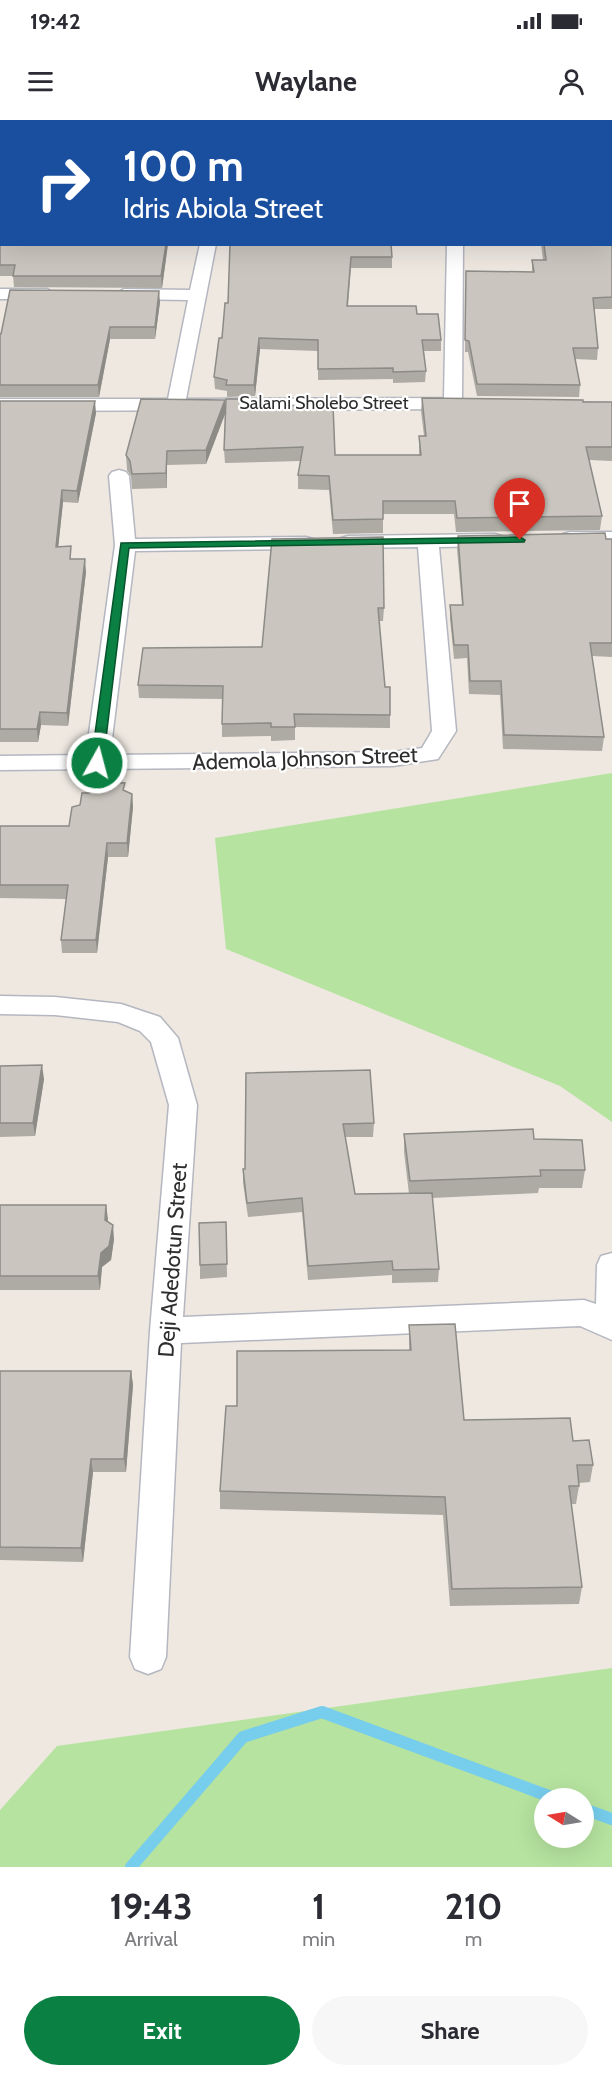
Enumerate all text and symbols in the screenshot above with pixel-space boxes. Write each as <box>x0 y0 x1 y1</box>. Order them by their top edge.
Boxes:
text: 19:42 <box>30 8 81 35</box>
icon: menu <box>24 65 57 98</box>
text: Waylane <box>255 65 357 98</box>
icon: person <box>555 65 588 98</box>
text: 100 m <box>123 140 244 192</box>
icon: right <box>24 144 102 222</box>
text: Idris Abiola Street <box>123 192 323 225</box>
street label: Salami Sholebo Street <box>239 392 409 414</box>
pin <box>494 478 545 540</box>
icon: arrive <box>503 487 536 520</box>
position arrow <box>65 731 129 795</box>
street label: Ademola Johnson Street <box>192 741 419 776</box>
street label: Deji Adedotun Street <box>152 1161 193 1358</box>
north arrow <box>534 1788 594 1848</box>
map controls <box>534 1788 594 1848</box>
text: 19:43 <box>110 1884 193 1928</box>
text: 1 <box>312 1884 325 1928</box>
text: 210 <box>445 1884 503 1928</box>
text: Arrival <box>125 1927 178 1951</box>
text: min <box>302 1927 335 1951</box>
text: m <box>465 1927 482 1951</box>
button: Exit <box>24 1996 300 2065</box>
button: Share <box>312 1996 588 2065</box>

